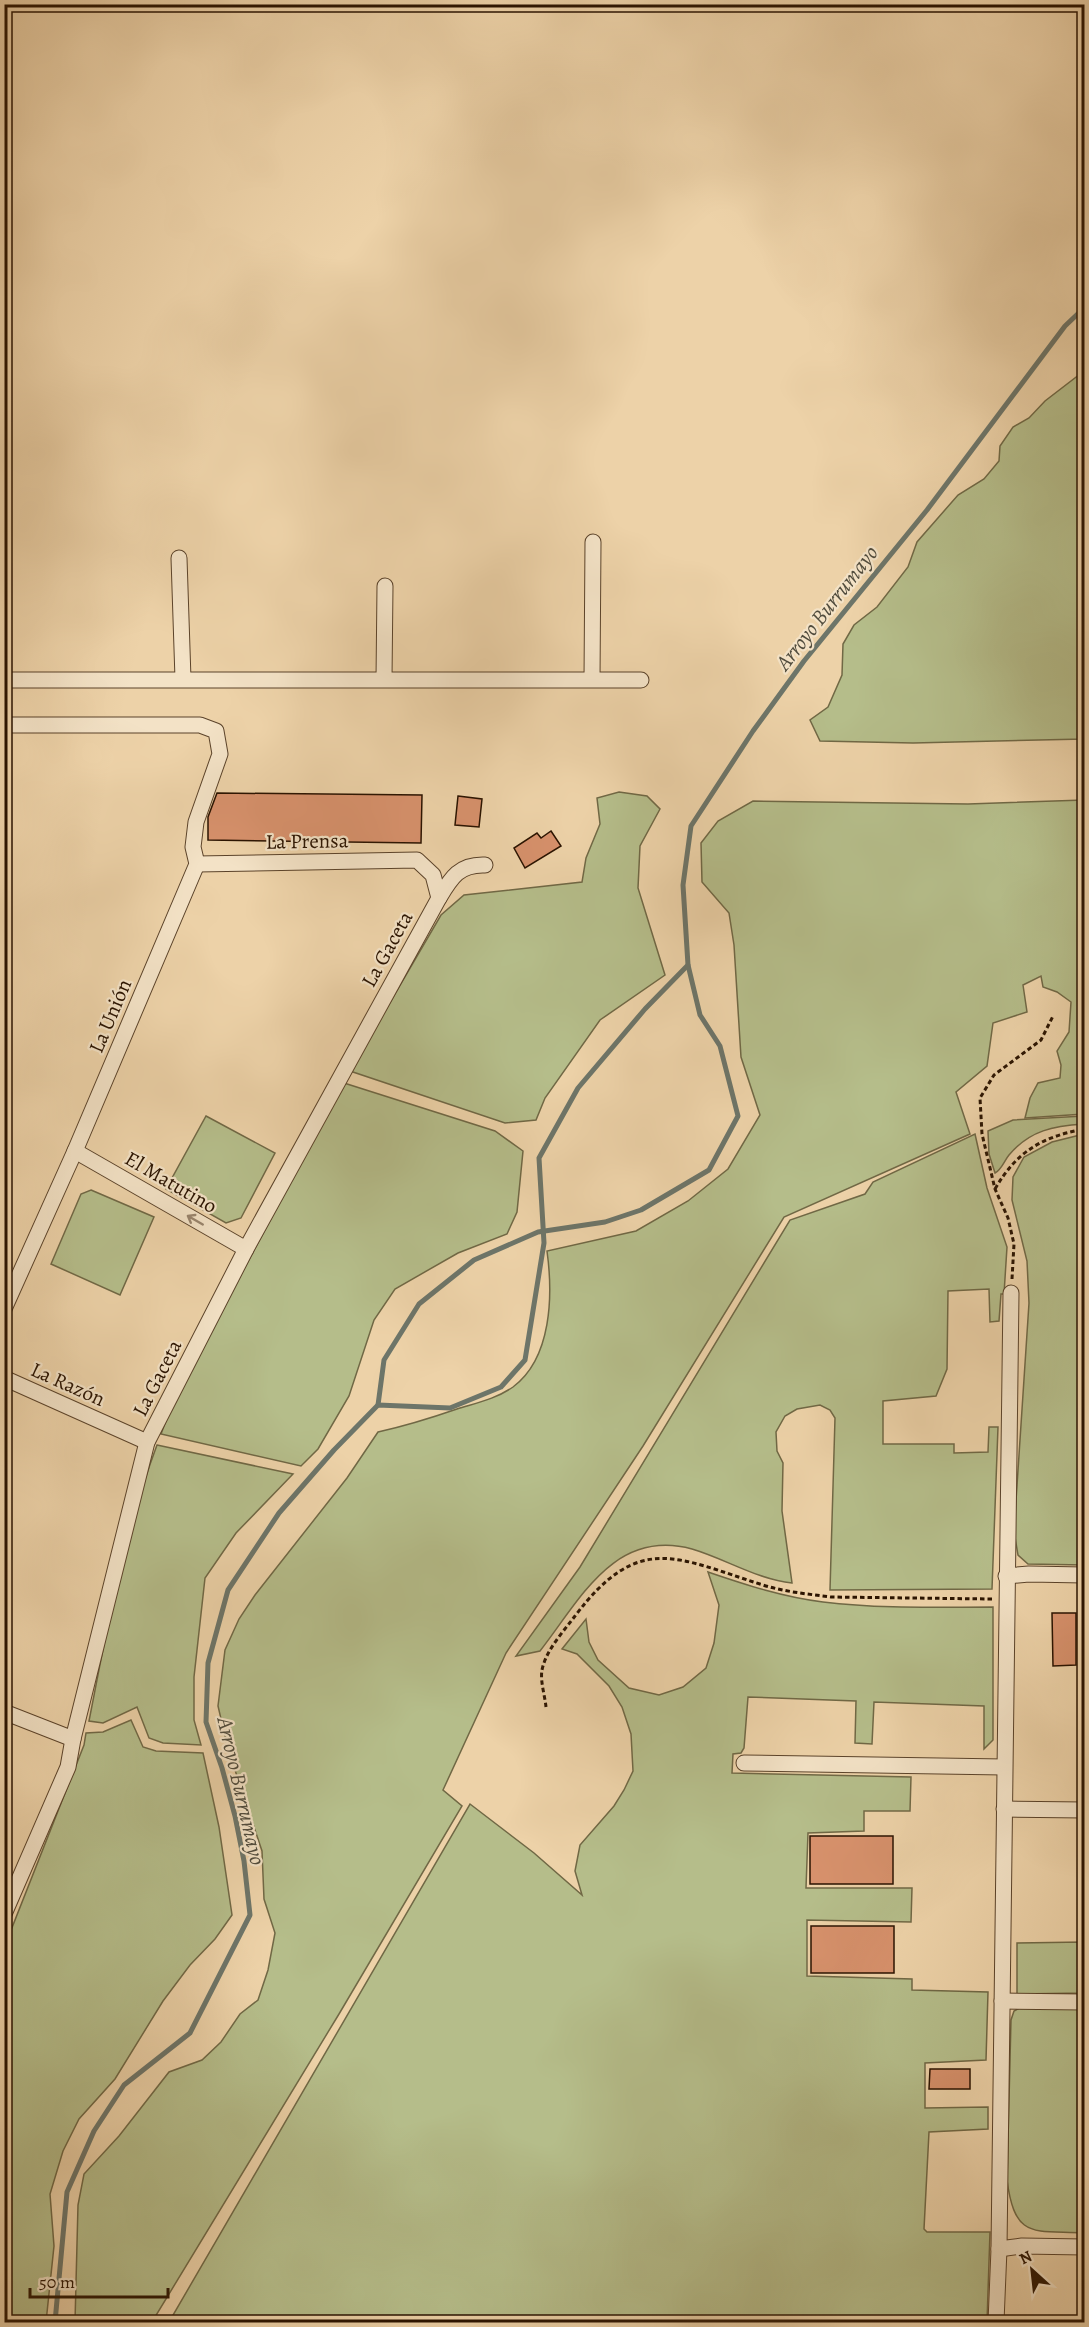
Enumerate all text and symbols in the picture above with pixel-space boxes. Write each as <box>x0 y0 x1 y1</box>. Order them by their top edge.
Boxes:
water label: Arroyo Burrumayo <box>768 539 885 678</box>
street label: La Prensa <box>265 826 349 856</box>
street label: La Gaceta <box>355 906 419 992</box>
street label: La Unión <box>82 975 138 1057</box>
street label: El Matutino <box>120 1144 222 1220</box>
one-way arrow <box>187 1214 204 1226</box>
street label: La Gaceta <box>126 1335 188 1421</box>
street label: La Razón <box>26 1355 110 1413</box>
water label: Arroyo Burrumayo <box>209 1713 273 1868</box>
north arrow <box>1002 2240 1062 2300</box>
text: N <box>1015 2245 1036 2270</box>
scale bar <box>30 2261 168 2299</box>
text: 50 m <box>39 2270 75 2294</box>

